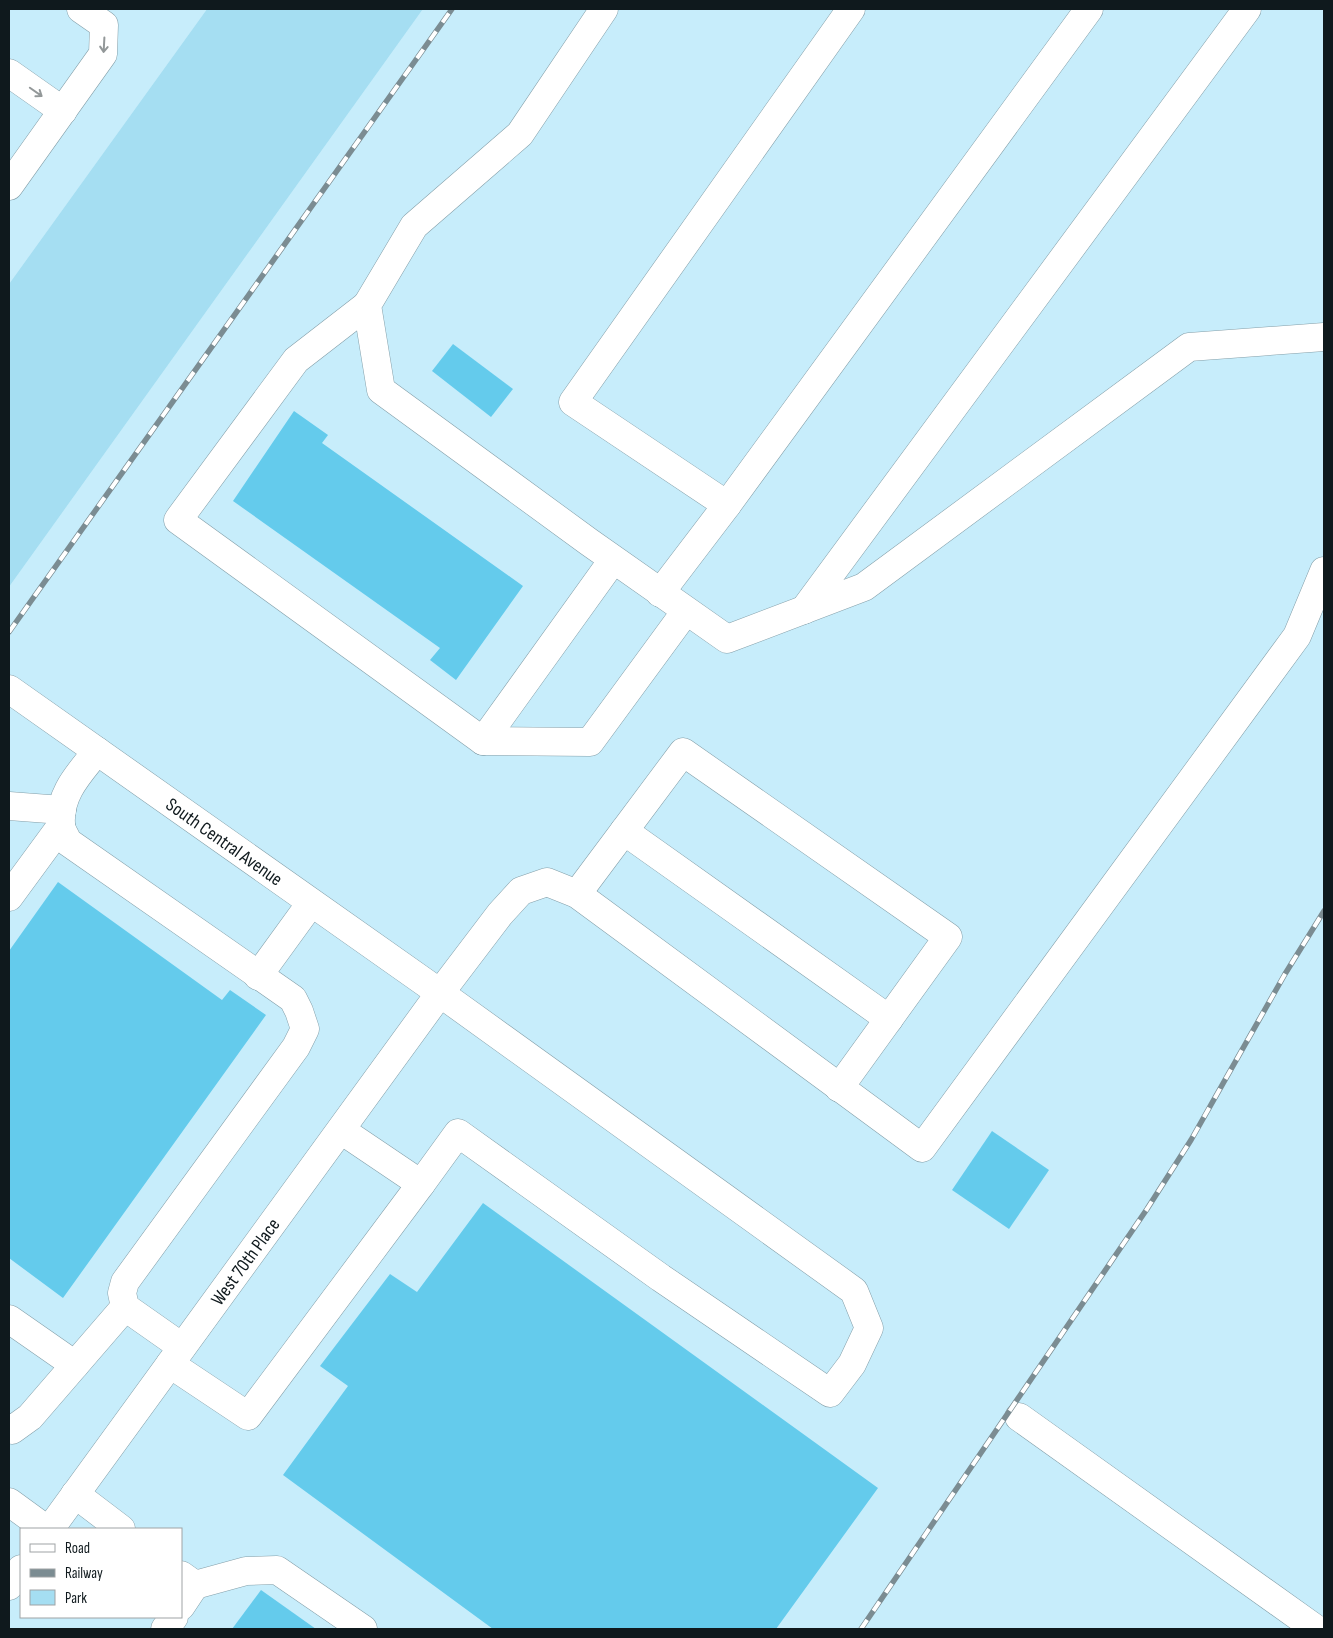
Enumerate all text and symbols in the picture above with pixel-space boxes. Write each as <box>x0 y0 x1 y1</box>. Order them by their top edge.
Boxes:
one-way arrow <box>99 37 108 53</box>
one-way arrow <box>28 87 42 97</box>
street label: South Central Avenue <box>161 793 287 891</box>
street label: West 70th Place <box>207 1214 285 1310</box>
legend <box>20 1528 182 1618</box>
text: Road <box>65 1539 90 1558</box>
text: Railway <box>65 1564 103 1583</box>
text: Park <box>65 1589 87 1608</box>

